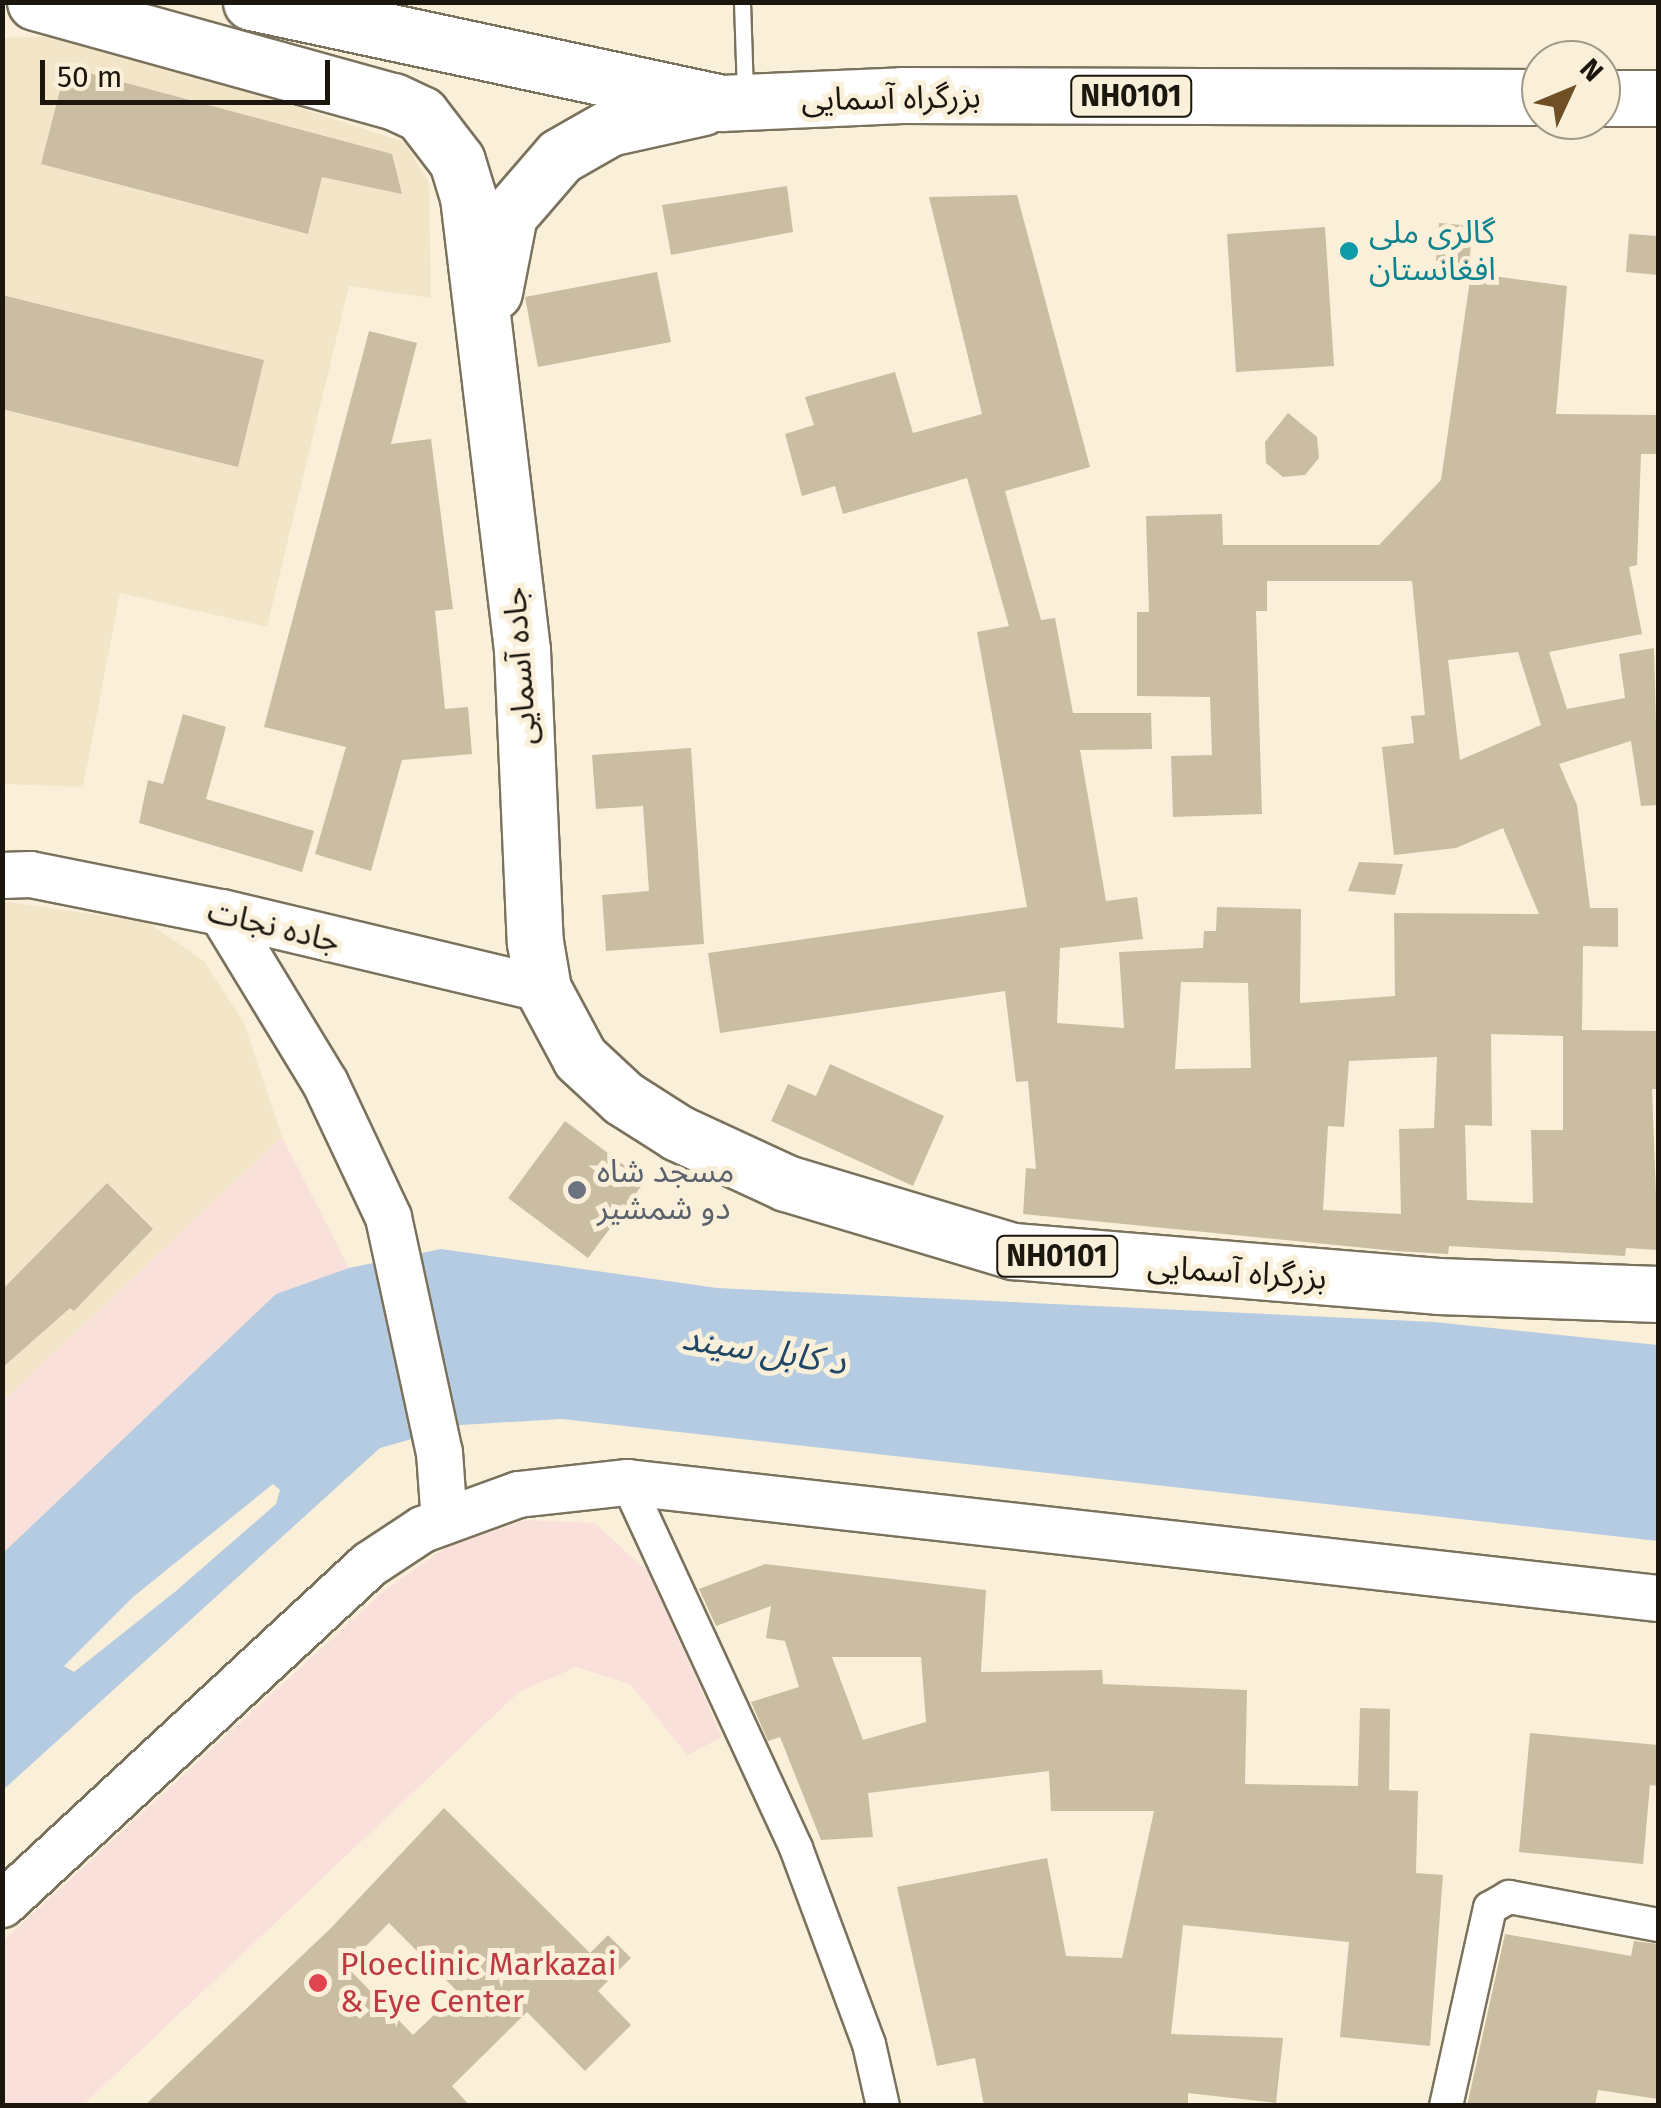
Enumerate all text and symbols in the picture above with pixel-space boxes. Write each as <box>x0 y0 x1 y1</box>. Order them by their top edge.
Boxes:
scale bar <box>45 40 335 102</box>
north arrow <box>1521 40 1621 140</box>
text: N <box>1573 52 1610 88</box>
text: 50 m <box>57 59 122 95</box>
road number: NH0101 <box>1068 71 1194 121</box>
street label: بزرگراه آسمایی <box>801 77 981 119</box>
place label: گالری ملی افغانستان <box>1369 214 1496 289</box>
marker: گالری ملی افغانستان <box>1338 240 1360 262</box>
street label: جاده آسمایی <box>495 586 545 746</box>
street label: جاده نجات <box>204 891 344 961</box>
place label: مسجد شاه دو شمشیر <box>597 1153 734 1228</box>
marker: مسجد شاه دو شمشیر <box>566 1179 588 1201</box>
road number: NH0101 <box>994 1231 1120 1281</box>
street label: بزرگراه آسمایی <box>1146 1247 1328 1297</box>
water label: د کابل سيند <box>679 1316 849 1384</box>
place label: Ploeclinic Markazai & Eye Center <box>340 1946 617 2021</box>
marker: Ploeclinic Markazai & Eye Center <box>305 1970 331 1996</box>

